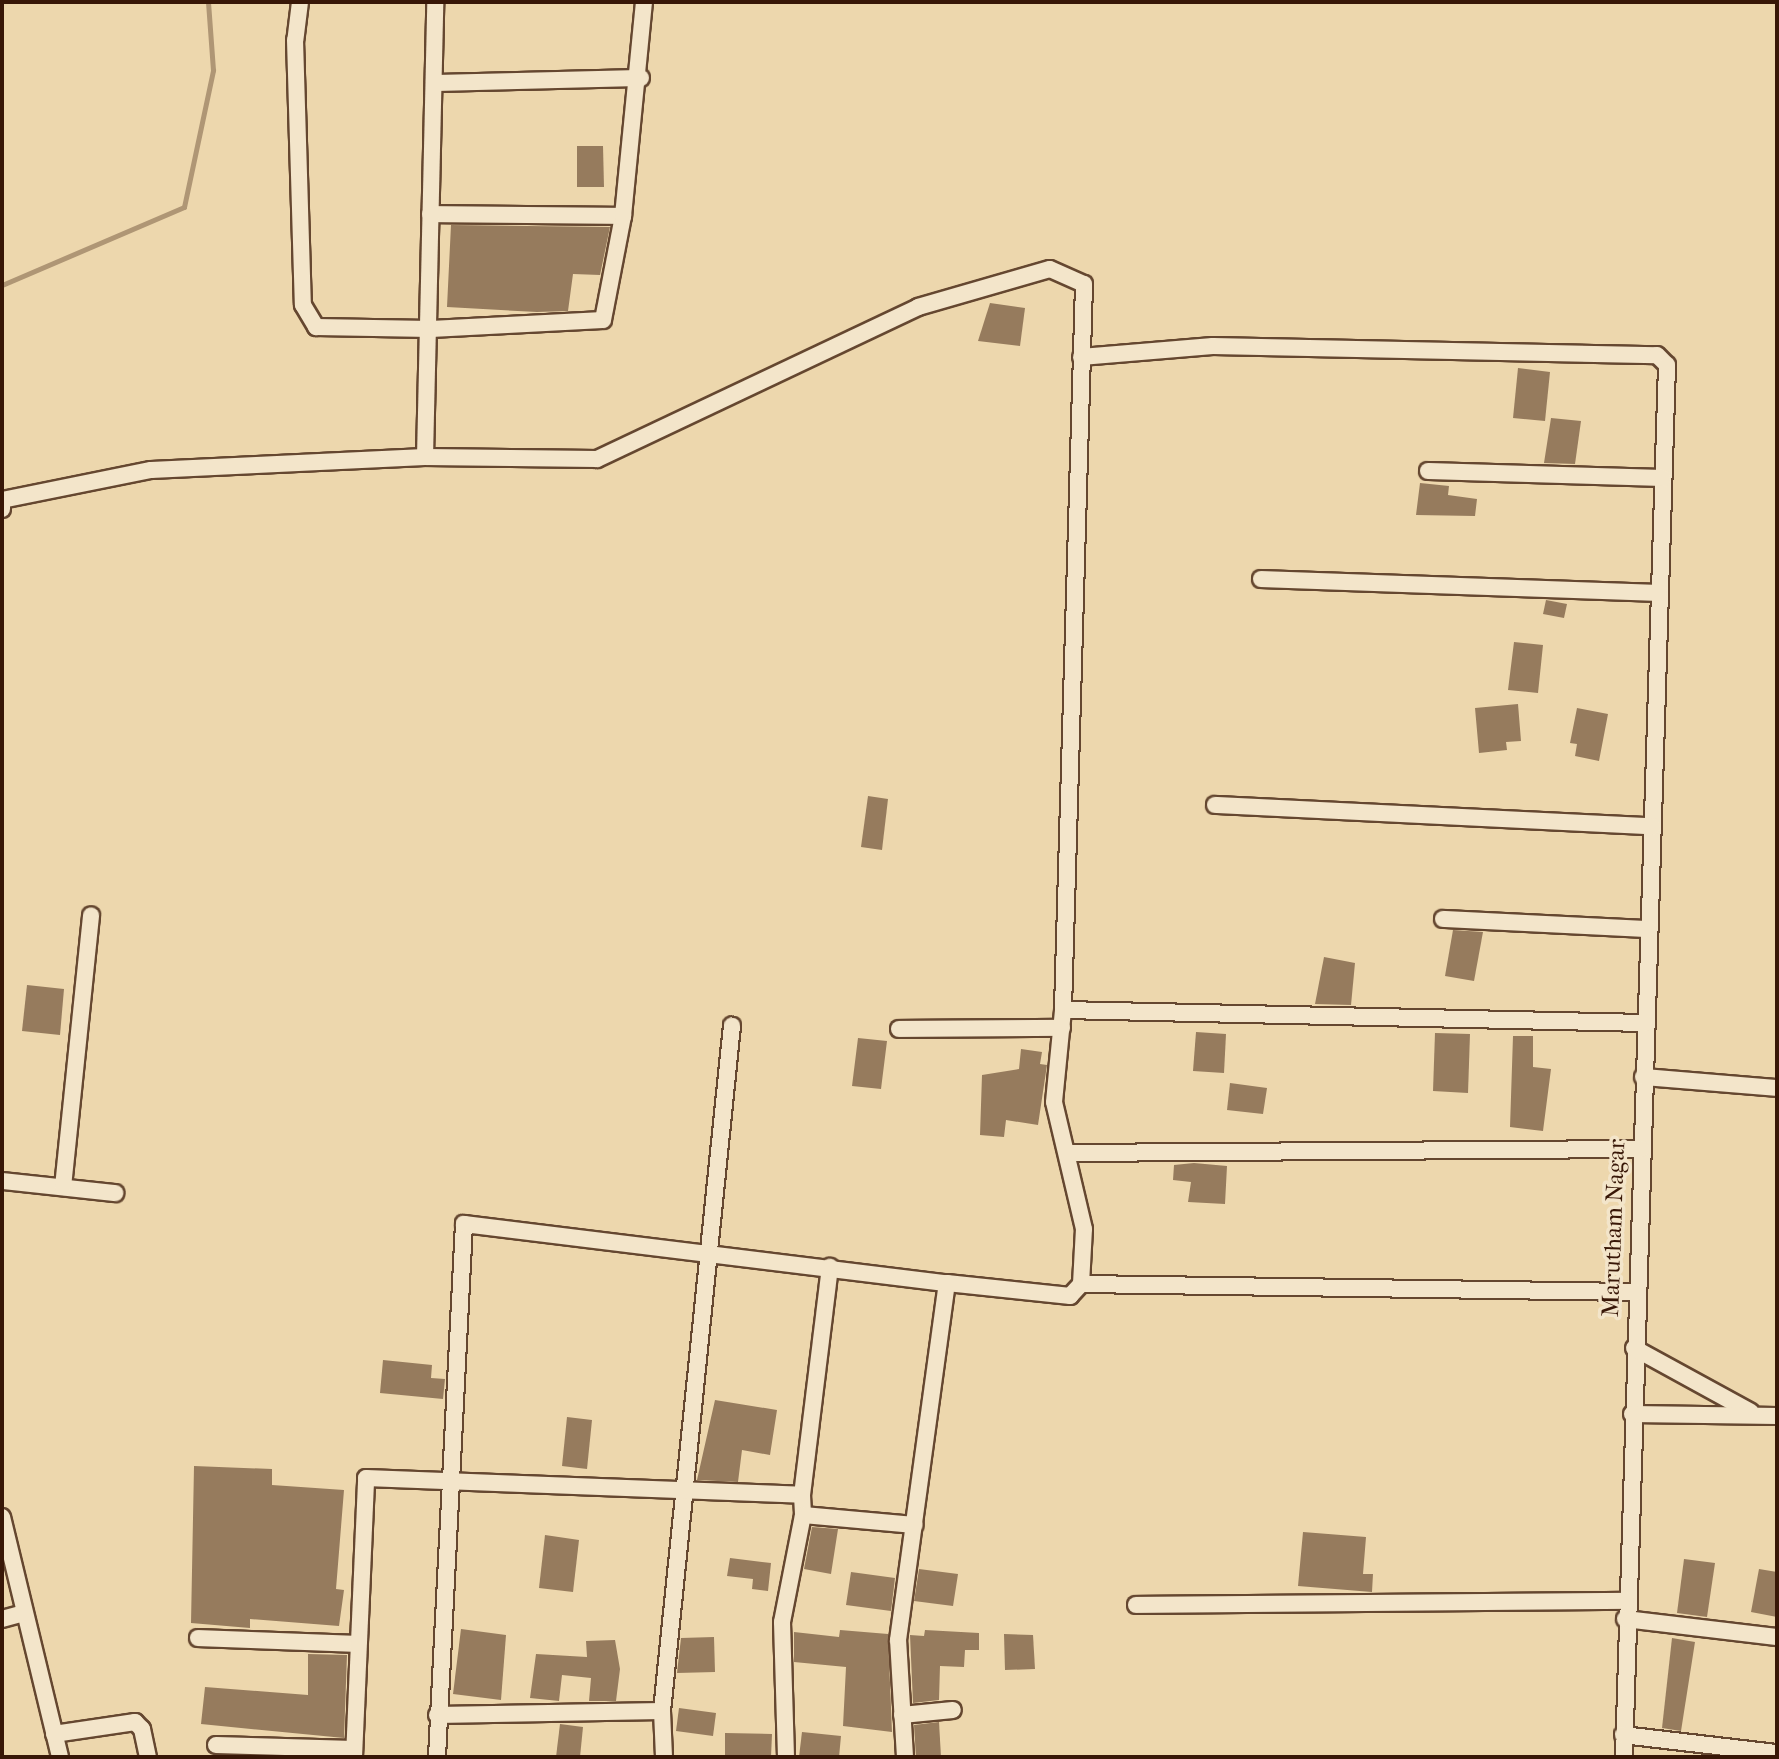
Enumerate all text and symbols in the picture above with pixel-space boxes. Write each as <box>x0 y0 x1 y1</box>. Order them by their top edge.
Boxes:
street label: Marutham Nagar <box>1597 1139 1631 1317</box>

